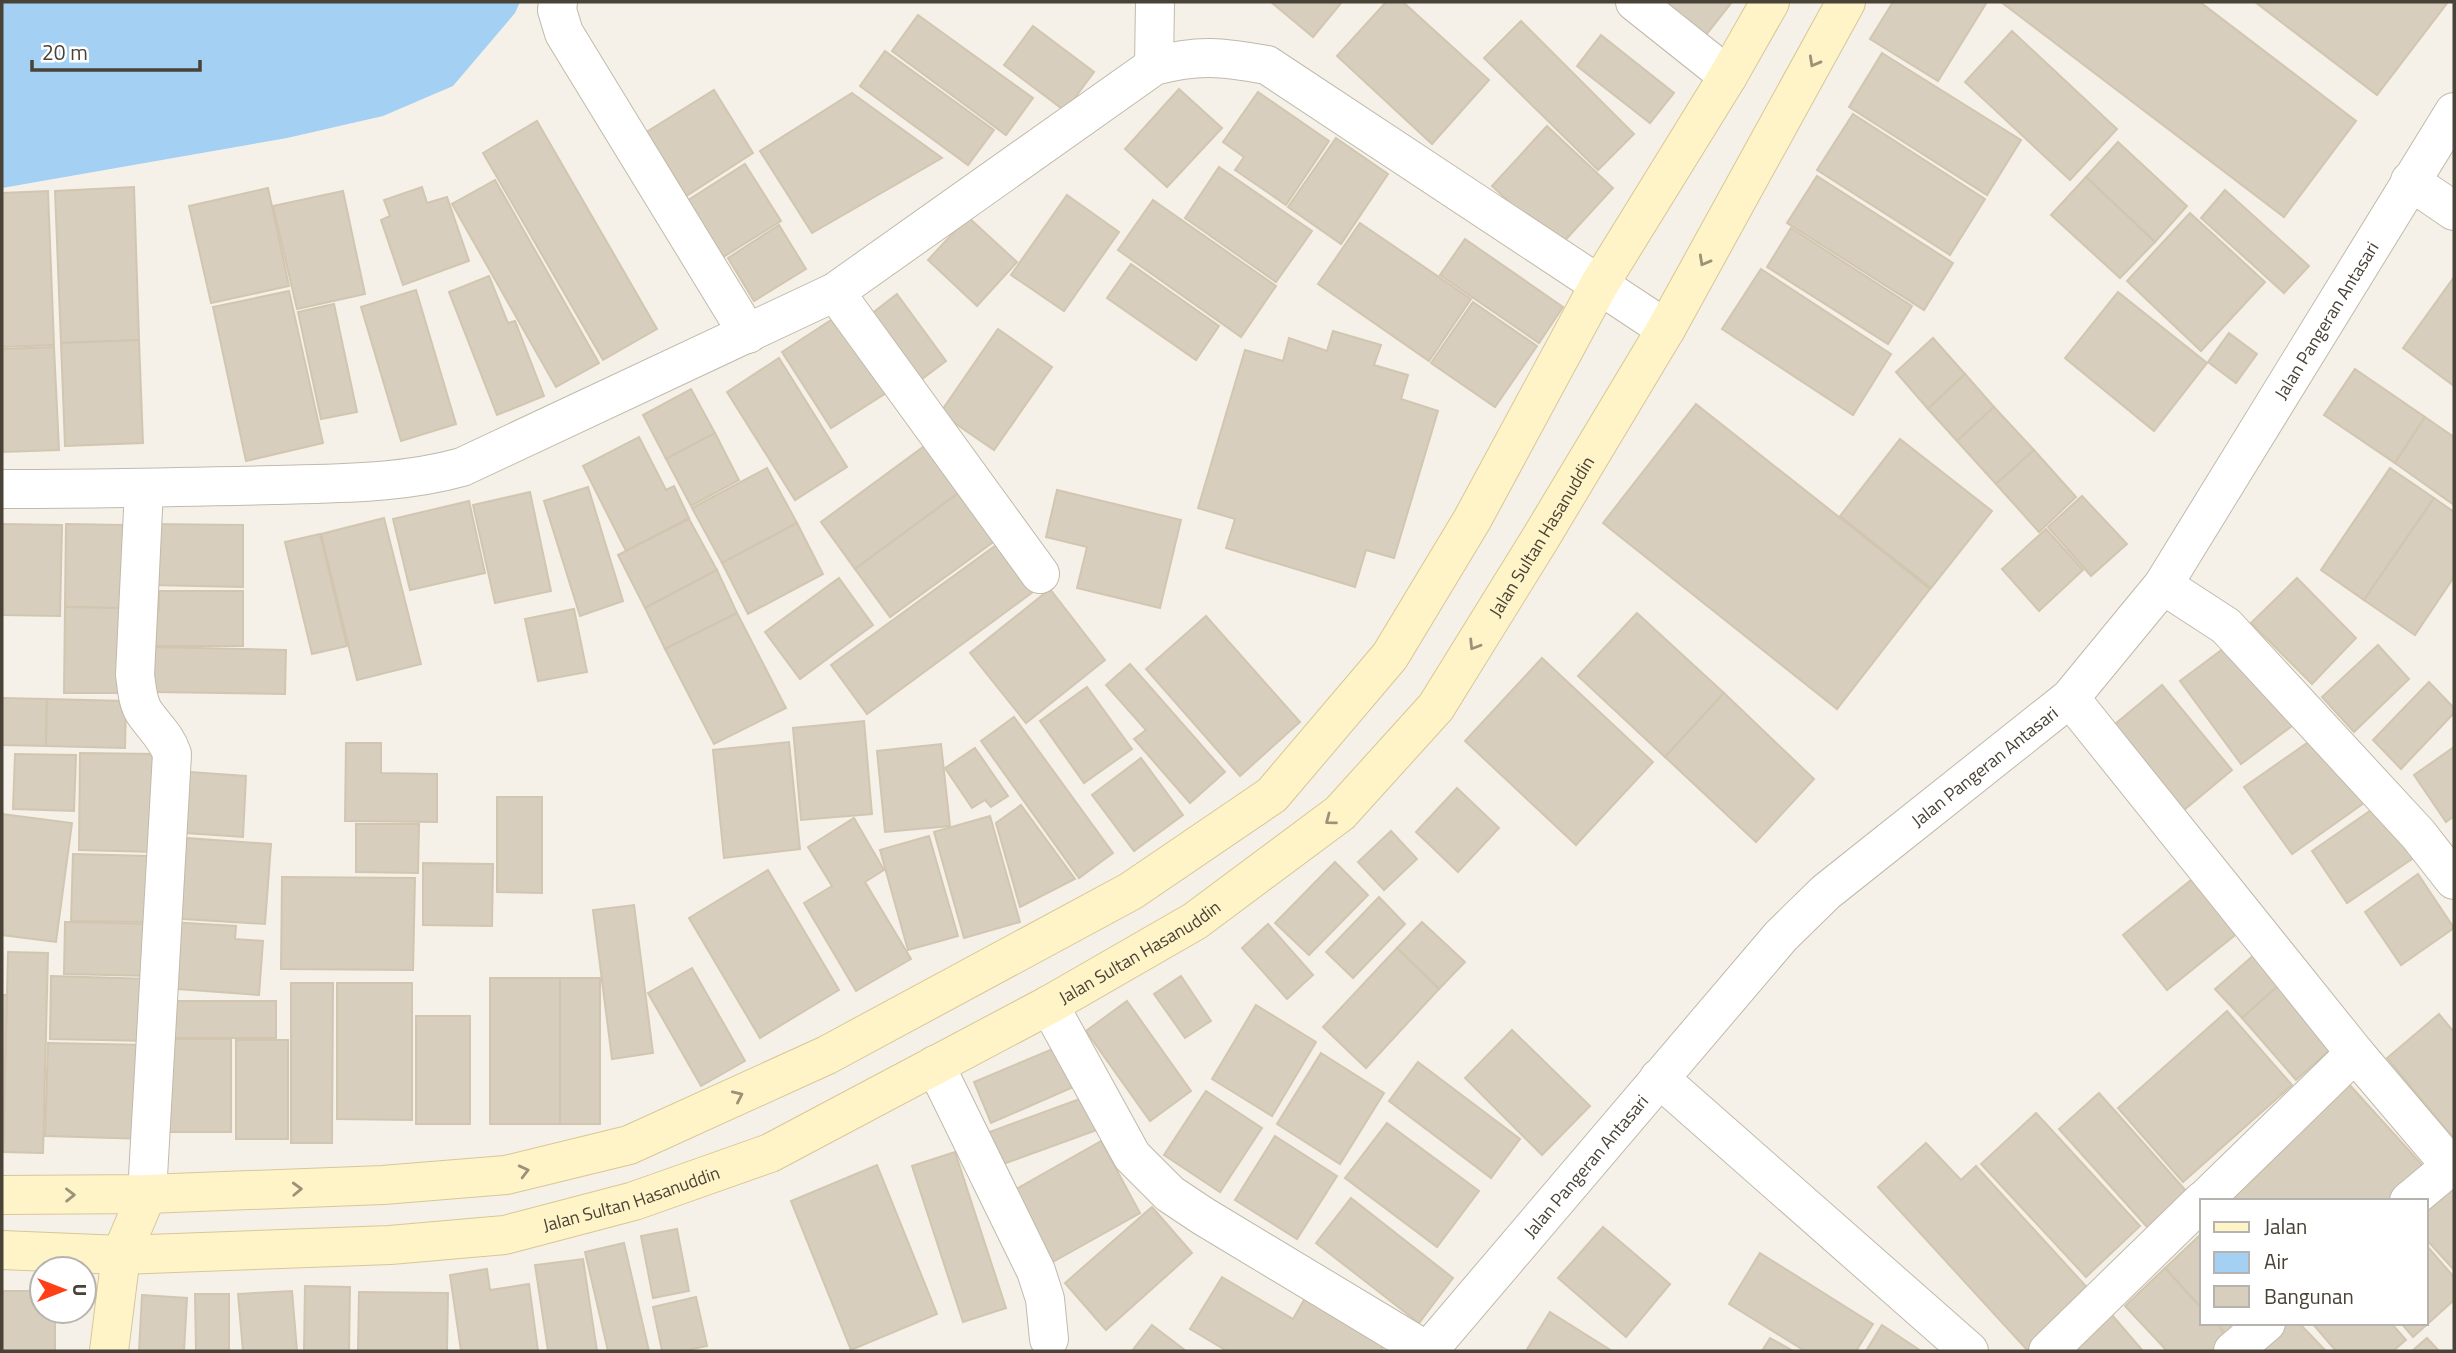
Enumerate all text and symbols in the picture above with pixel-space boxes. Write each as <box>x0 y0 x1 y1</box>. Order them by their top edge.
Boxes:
scale bar <box>32 28 200 72</box>
text: 20 m <box>42 36 88 68</box>
one-way arrow <box>1808 54 1822 67</box>
street label: Jalan Pangeran Antasari <box>2267 236 2385 404</box>
one-way arrow <box>1699 254 1712 266</box>
street label: Jalan Sultan Hasanuddin <box>1482 451 1600 622</box>
one-way arrow <box>1469 638 1482 651</box>
street label: Jalan Pangeran Antasari <box>1905 699 2064 833</box>
one-way arrow <box>1325 812 1338 824</box>
street label: Jalan Sultan Hasanuddin <box>1053 893 1226 1010</box>
street label: Jalan Pangeran Antasari <box>1517 1088 1654 1244</box>
one-way arrow <box>730 1090 743 1104</box>
street label: Jalan Sultan Hasanuddin <box>539 1158 723 1238</box>
one-way arrow <box>518 1165 530 1179</box>
one-way arrow <box>292 1181 303 1196</box>
one-way arrow <box>65 1187 76 1203</box>
legend <box>2200 1199 2428 1325</box>
text: Jalan <box>2264 1210 2307 1242</box>
text: Air <box>2264 1245 2288 1277</box>
north arrow <box>28 1255 98 1325</box>
text: Bangunan <box>2264 1280 2354 1312</box>
text: U <box>66 1284 95 1296</box>

